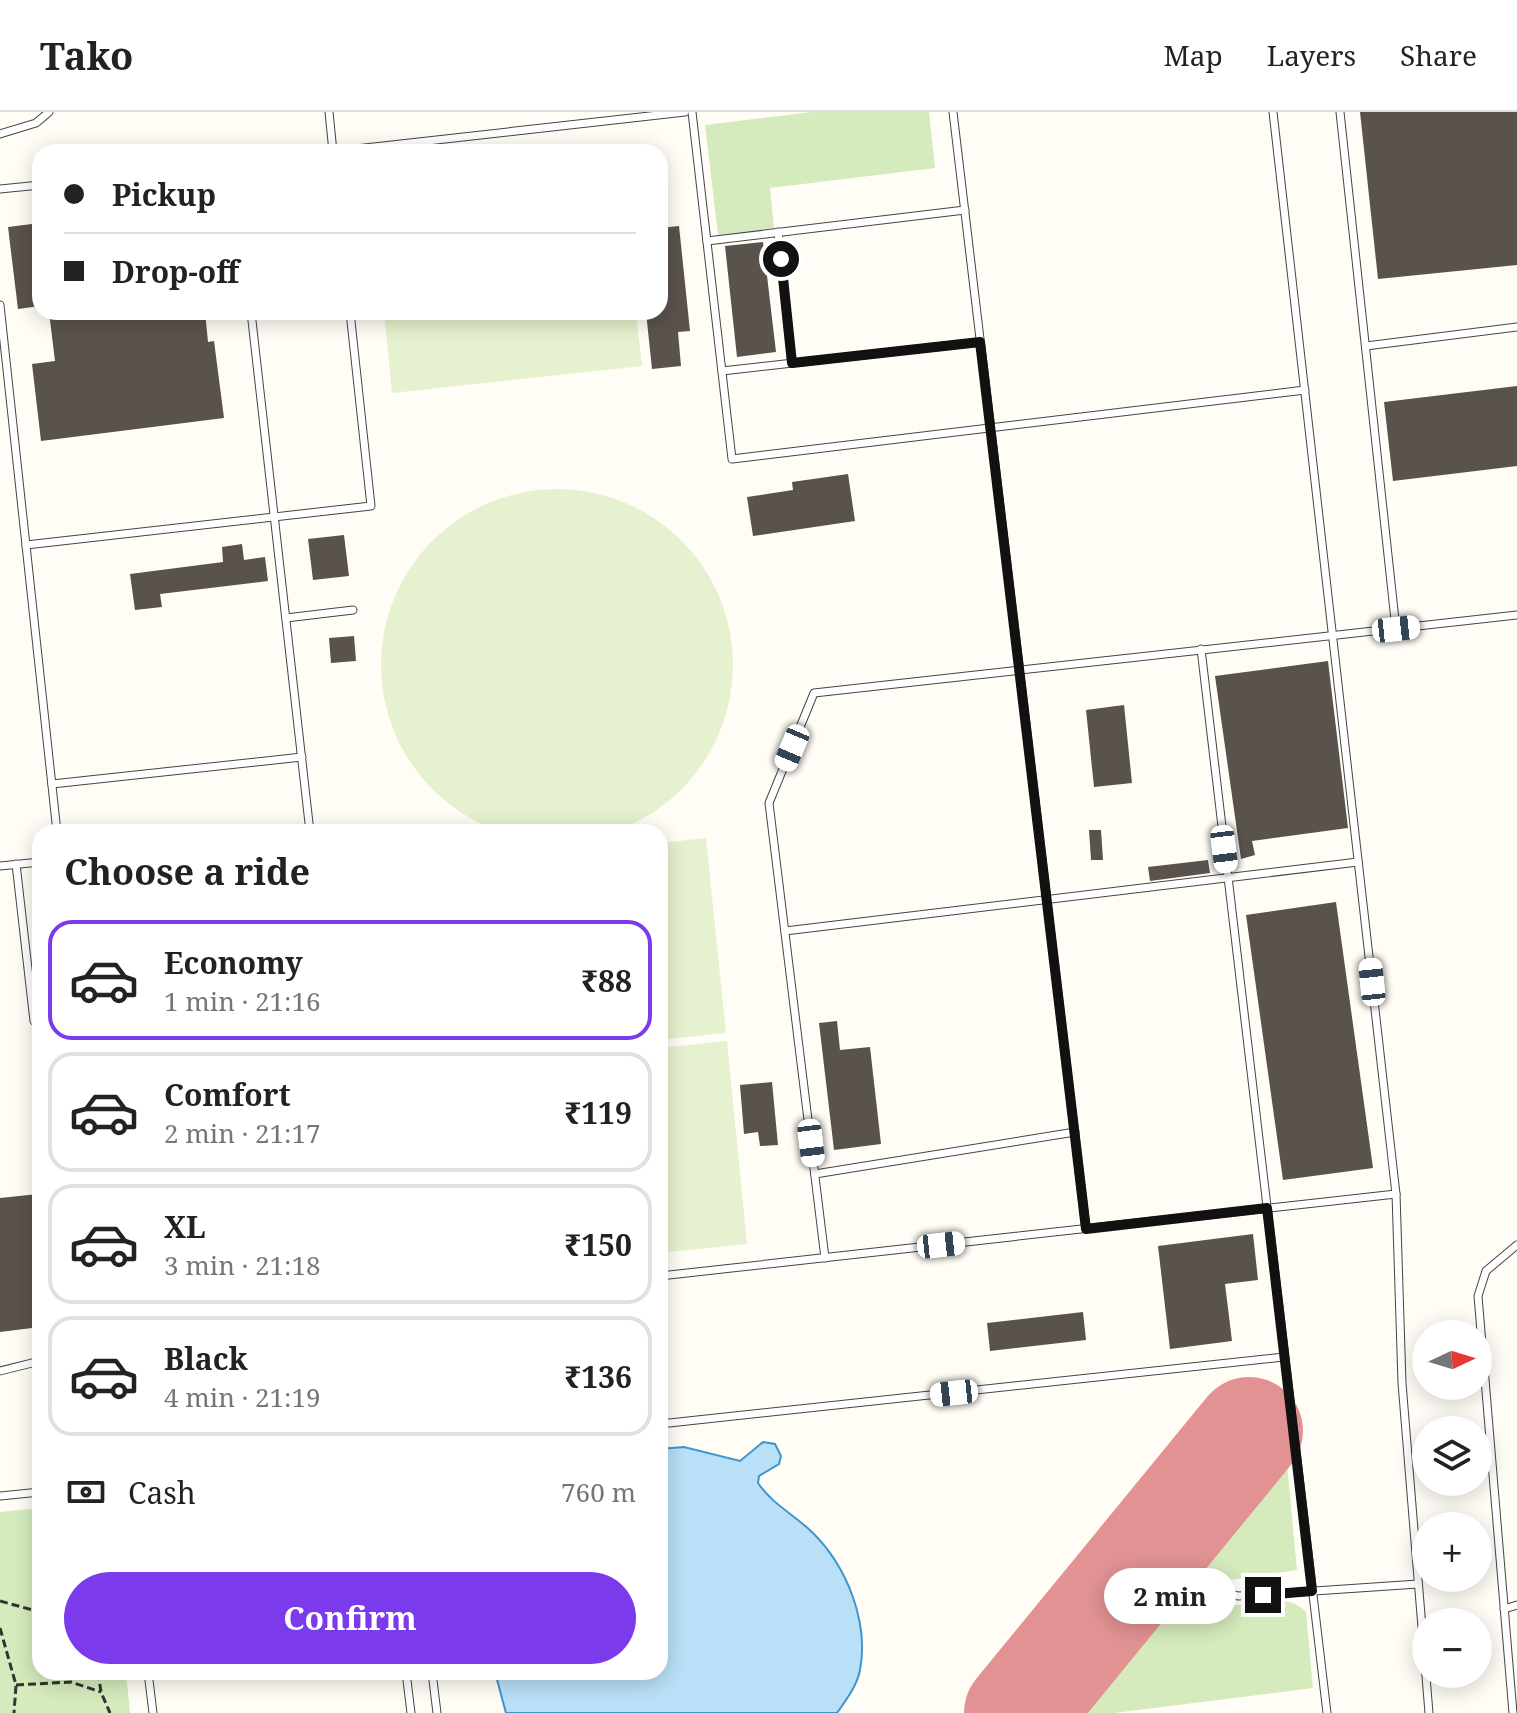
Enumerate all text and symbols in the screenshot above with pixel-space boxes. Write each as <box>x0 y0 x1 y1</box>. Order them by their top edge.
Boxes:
text: Tako <box>40 29 133 81</box>
text: Map <box>1164 36 1223 74</box>
text: Layers <box>1267 36 1356 74</box>
text: Share <box>1400 36 1477 74</box>
text: Pickup <box>112 174 216 215</box>
route start <box>763 241 799 277</box>
text: Drop-off <box>112 251 239 292</box>
car <box>1371 615 1421 643</box>
car <box>772 721 812 775</box>
car <box>1209 824 1239 874</box>
text: Choose a ride <box>64 847 310 896</box>
text: Economy <box>164 942 303 983</box>
icon: car <box>68 944 140 1016</box>
car <box>1358 957 1386 1007</box>
text: ₹88 <box>581 960 632 1001</box>
text: 1 min · 21:16 <box>164 983 321 1019</box>
text: Comfort <box>164 1074 291 1115</box>
icon: car <box>68 1076 140 1148</box>
text: ₹119 <box>564 1092 632 1133</box>
text: 2 min · 21:17 <box>164 1115 321 1151</box>
car <box>796 1118 826 1168</box>
text: XL <box>164 1206 206 1247</box>
icon: car <box>68 1208 140 1280</box>
text: ₹150 <box>564 1224 632 1265</box>
car <box>916 1231 966 1259</box>
text: 3 min · 21:18 <box>164 1247 321 1283</box>
north arrow <box>1412 1320 1492 1400</box>
map controls <box>1412 1320 1492 1688</box>
text: Black <box>164 1338 248 1379</box>
icon: car <box>68 1340 140 1412</box>
text: ₹136 <box>564 1356 632 1397</box>
text: 4 min · 21:19 <box>164 1379 321 1415</box>
car <box>929 1379 979 1407</box>
button: layers <box>1412 1416 1492 1496</box>
icon: cash <box>64 1470 108 1514</box>
text: Cash <box>128 1472 196 1513</box>
text: 760 m <box>561 1474 636 1510</box>
button: + <box>1412 1512 1492 1592</box>
callout: 2 min <box>1103 1567 1235 1623</box>
button: Confirm <box>64 1572 636 1664</box>
route end <box>1245 1577 1281 1613</box>
text: 2 min <box>1133 1578 1207 1614</box>
button: − <box>1412 1608 1492 1688</box>

